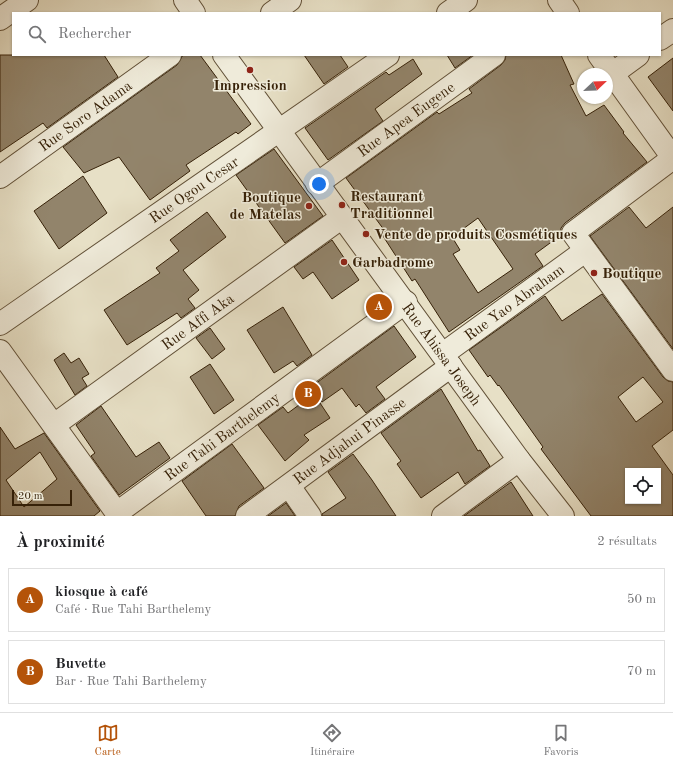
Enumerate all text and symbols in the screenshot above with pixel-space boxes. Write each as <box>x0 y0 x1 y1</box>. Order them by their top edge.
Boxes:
search box <box>12 12 661 56</box>
icon: search <box>26 23 48 45</box>
text: Rechercher <box>58 27 131 42</box>
marker: Impression <box>245 65 255 75</box>
north arrow <box>577 68 613 104</box>
street label: Rue Soro Adama <box>37 78 136 155</box>
place label: Impression <box>213 79 287 94</box>
street label: Rue Apea Eugene <box>355 80 458 161</box>
street label: Rue Ogou Cesar <box>147 155 242 227</box>
your location <box>309 174 329 194</box>
place label: Restaurant Traditionnel <box>350 190 434 222</box>
place label: Boutique de Matelas <box>229 191 301 223</box>
marker: Restaurant Traditionnel <box>337 200 347 210</box>
marker: Boutique de Matelas <box>304 201 314 211</box>
place label: Vente de produits Cosmétiques <box>374 228 577 243</box>
marker: Vente de produits Cosmétiques <box>361 229 371 239</box>
place label: Garbadrome <box>352 256 434 271</box>
marker: Garbadrome <box>339 257 349 267</box>
street label: Rue Yao Abraham <box>462 262 568 345</box>
place label: Boutique <box>602 267 662 282</box>
marker: Boutique <box>589 268 599 278</box>
street label: Rue Affi Aka <box>160 291 238 354</box>
pin: A <box>366 292 392 322</box>
street label: Rue Ahissa Joseph <box>398 301 483 409</box>
pin: B <box>295 379 321 409</box>
street label: Rue Tahi Barthelemy <box>162 391 283 485</box>
street label: Rue Adjahui Pinasse <box>291 396 409 488</box>
map controls <box>625 468 661 504</box>
button: locate <box>625 468 661 504</box>
scale bar <box>12 488 72 507</box>
text: 20 m <box>18 491 43 502</box>
text: À proximité <box>16 534 105 551</box>
text: 2 résultats <box>597 535 657 548</box>
text: kiosque à café <box>55 585 148 600</box>
text: A <box>25 593 35 606</box>
text: 50 m <box>627 593 656 606</box>
text: Café · Rue Tahi Barthelemy <box>55 603 211 616</box>
text: Buvette <box>55 657 106 672</box>
text: B <box>25 665 35 678</box>
text: 70 m <box>627 665 656 678</box>
text: Bar · Rue Tahi Barthelemy <box>55 675 207 688</box>
tab: Carte <box>95 722 121 760</box>
tab: Itinéraire <box>310 722 355 760</box>
tab: Favoris <box>544 722 578 760</box>

